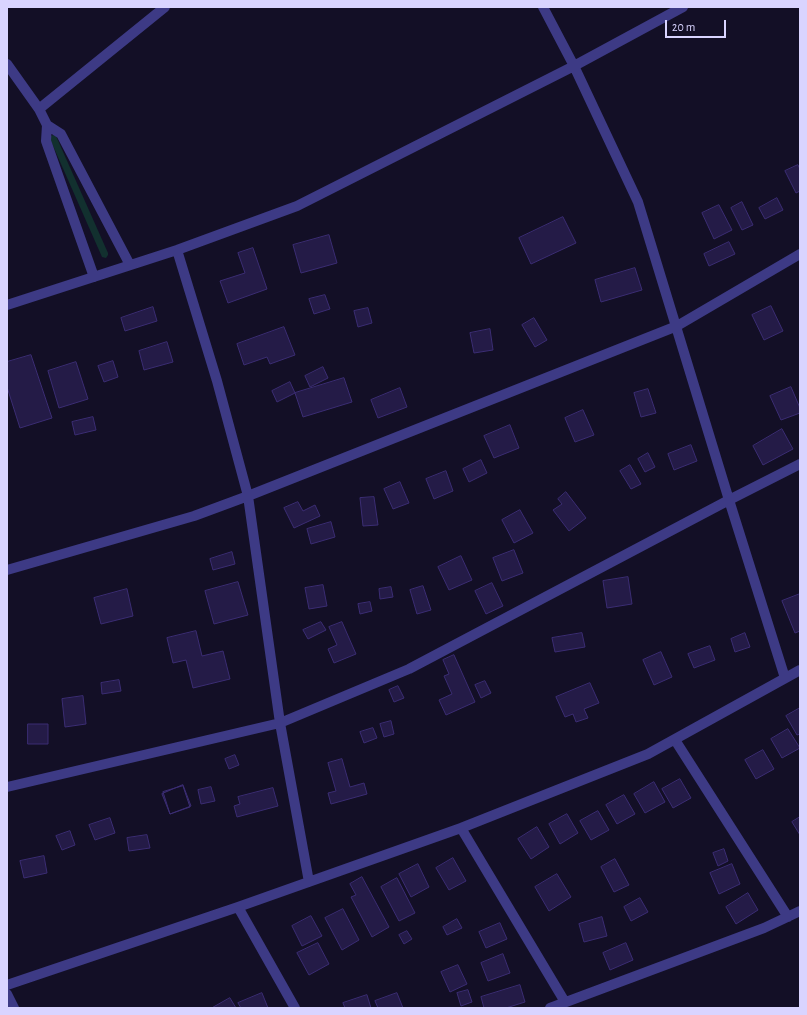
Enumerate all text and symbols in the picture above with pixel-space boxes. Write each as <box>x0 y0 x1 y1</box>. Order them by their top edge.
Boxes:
scale bar <box>667 12 728 38</box>
text: 20 m <box>672 21 695 33</box>

